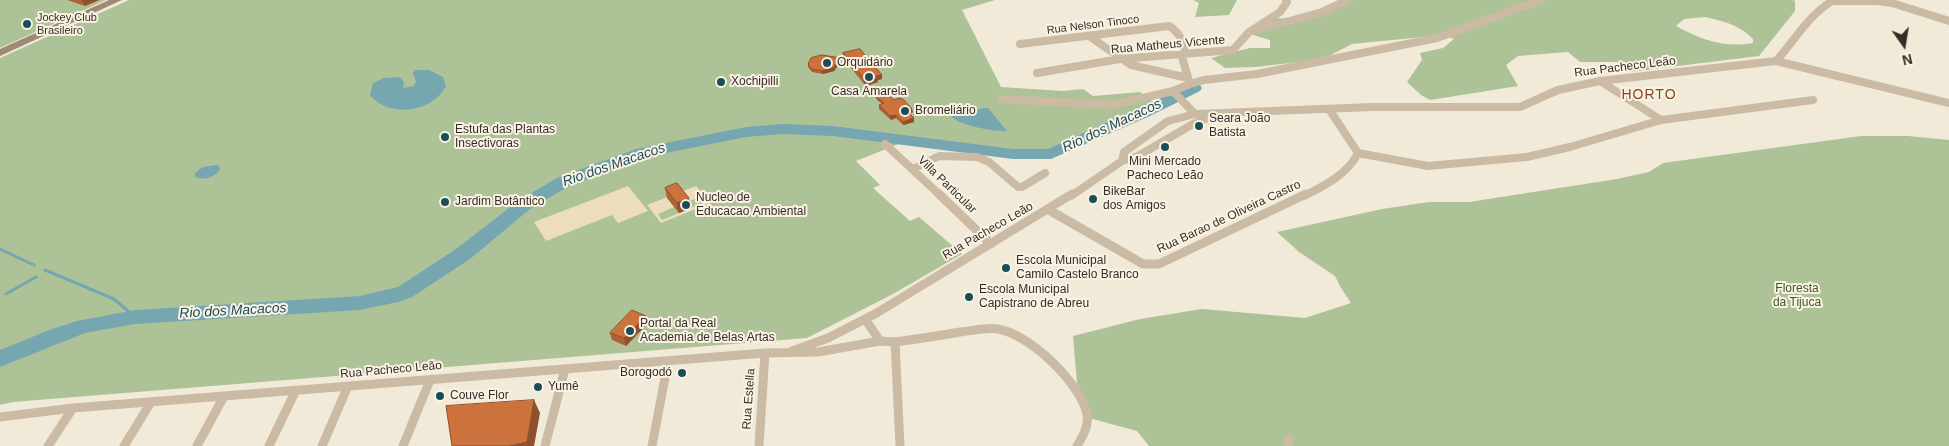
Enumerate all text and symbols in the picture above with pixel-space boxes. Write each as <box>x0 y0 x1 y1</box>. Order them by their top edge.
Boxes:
place label: Jockey Club Brasileiro <box>37 11 97 37</box>
street label: Rua Nelson Tinoco <box>1046 13 1140 37</box>
marker: Jockey Club Brasileiro <box>21 18 33 30</box>
north arrow <box>1879 20 1929 70</box>
street label: Rua Matheus Vicente <box>1110 33 1226 57</box>
text: N <box>1901 51 1914 69</box>
street label: Rua Pacheco Leão <box>1573 54 1677 80</box>
place label: Orquidário <box>837 56 893 70</box>
marker: Orquidário <box>821 57 833 69</box>
marker: Casa Amarela <box>863 71 875 83</box>
place label: Xochipilli <box>731 75 778 89</box>
marker: Xochipilli <box>715 76 727 88</box>
place label: Casa Amarela <box>831 85 907 99</box>
district label: HORTO <box>1621 87 1677 103</box>
water label: Rio dos Macacos <box>1060 96 1164 156</box>
place label: Bromeliário <box>915 104 976 118</box>
marker: Bromeliário <box>899 105 911 117</box>
place label: Seara João Batista <box>1209 112 1270 140</box>
marker: Seara João Batista <box>1193 120 1205 132</box>
place label: Estufa das Plantas Insectivoras <box>455 123 555 151</box>
marker: Estufa das Plantas Insectivoras <box>439 131 451 143</box>
water label: Rio dos Macacos <box>561 140 667 190</box>
marker: Mini Mercado Pacheco Leão <box>1159 141 1171 153</box>
street label: Villa Particular <box>914 153 980 217</box>
place label: Mini Mercado Pacheco Leão <box>1127 155 1203 183</box>
street label: Rua Barao de Oliveira Castro <box>1155 177 1303 257</box>
place label: BikeBar dos Amigos <box>1103 185 1166 213</box>
place label: Nucleo de Educacao Ambiental <box>696 191 806 219</box>
marker: BikeBar dos Amigos <box>1087 193 1099 205</box>
place label: Jardim Botântico <box>455 195 544 209</box>
marker: Jardim Botântico <box>439 196 451 208</box>
marker: Nucleo de Educacao Ambiental <box>680 199 692 211</box>
street label: Rua Pacheco Leão <box>940 199 1036 263</box>
place label: Escola Municipal Camilo Castelo Branco <box>1016 254 1139 282</box>
marker: Escola Municipal Camilo Castelo Branco <box>1000 262 1012 274</box>
park label: Floresta da Tijuca <box>1773 282 1821 310</box>
place label: Escola Municipal Capistrano de Abreu <box>979 283 1089 311</box>
marker: Escola Municipal Capistrano de Abreu <box>963 291 975 303</box>
water label: Rio dos Macacos <box>179 300 287 322</box>
place label: Portal da Real Academia de Belas Artas <box>640 317 775 345</box>
marker: Portal da Real Academia de Belas Artas <box>624 325 636 337</box>
street label: Rua Pacheco Leão <box>340 358 442 382</box>
place label: Borogodó <box>620 366 672 380</box>
marker: Borogodó <box>676 367 688 379</box>
street label: Rua Estella <box>740 368 758 430</box>
place label: Yumê <box>548 380 579 394</box>
marker: Yumê <box>532 381 544 393</box>
place label: Couve Flor <box>450 389 509 403</box>
marker: Couve Flor <box>434 390 446 402</box>

